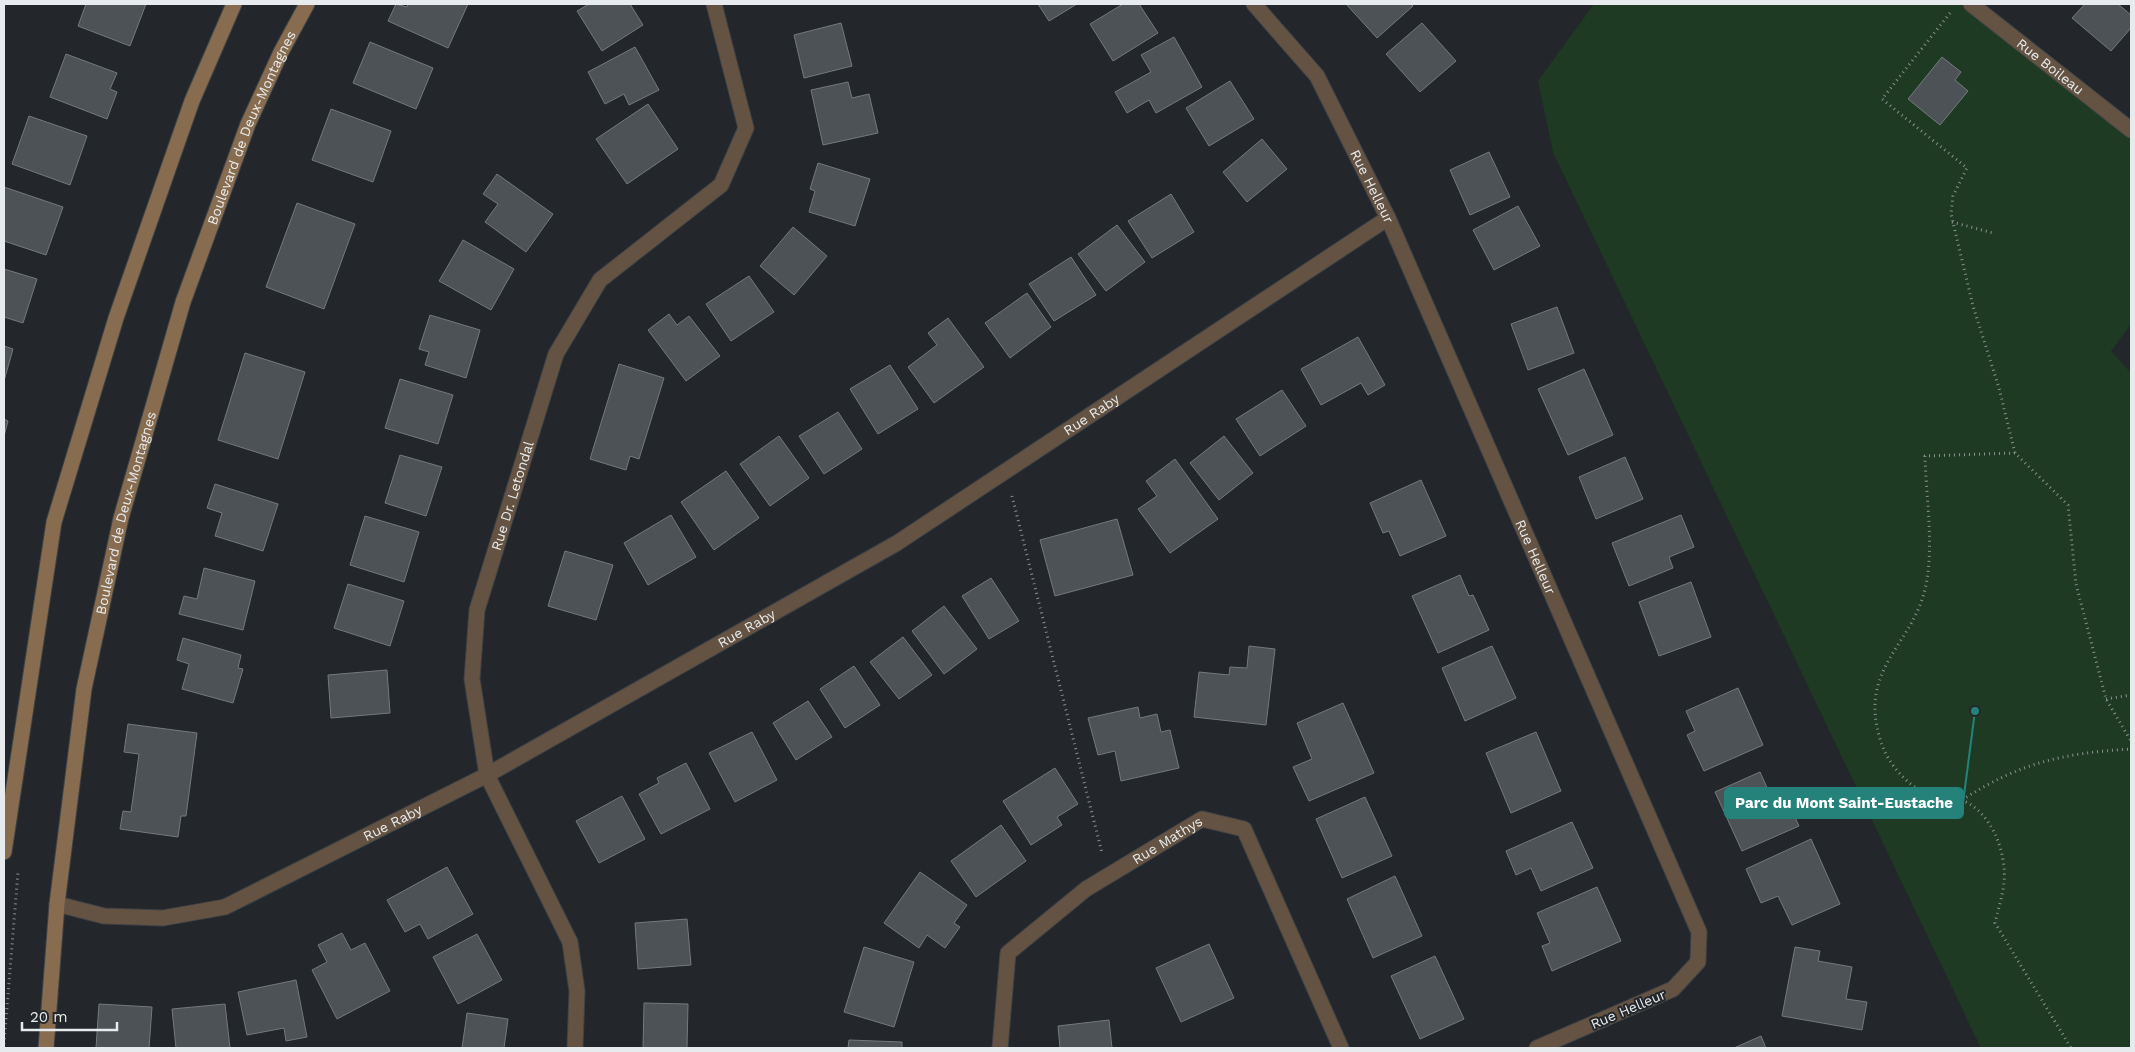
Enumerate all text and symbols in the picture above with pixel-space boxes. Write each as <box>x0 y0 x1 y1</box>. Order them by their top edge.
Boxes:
street label: Boulevard de Deux-Montagnes <box>204 28 299 227</box>
street label: Rue Boileau <box>2014 35 2087 98</box>
street label: Rue Helleur <box>1347 147 1397 226</box>
street label: Rue Raby <box>1060 390 1123 439</box>
street label: Boulevard de Deux-Montagnes <box>92 410 159 616</box>
street label: Rue Dr. Letondal <box>488 438 537 552</box>
street label: Rue Helleur <box>1512 517 1559 597</box>
street label: Rue Raby <box>715 605 779 651</box>
callout: Parc du Mont Saint-Eustache <box>1725 788 1963 818</box>
text: Parc du Mont Saint-Eustache <box>1735 794 1953 812</box>
street label: Rue Raby <box>360 801 425 844</box>
street label: Rue Mathys <box>1129 813 1205 867</box>
street label: Rue Helleur <box>1588 986 1668 1032</box>
scale bar <box>22 1000 118 1032</box>
text: 20 m <box>30 1008 68 1026</box>

